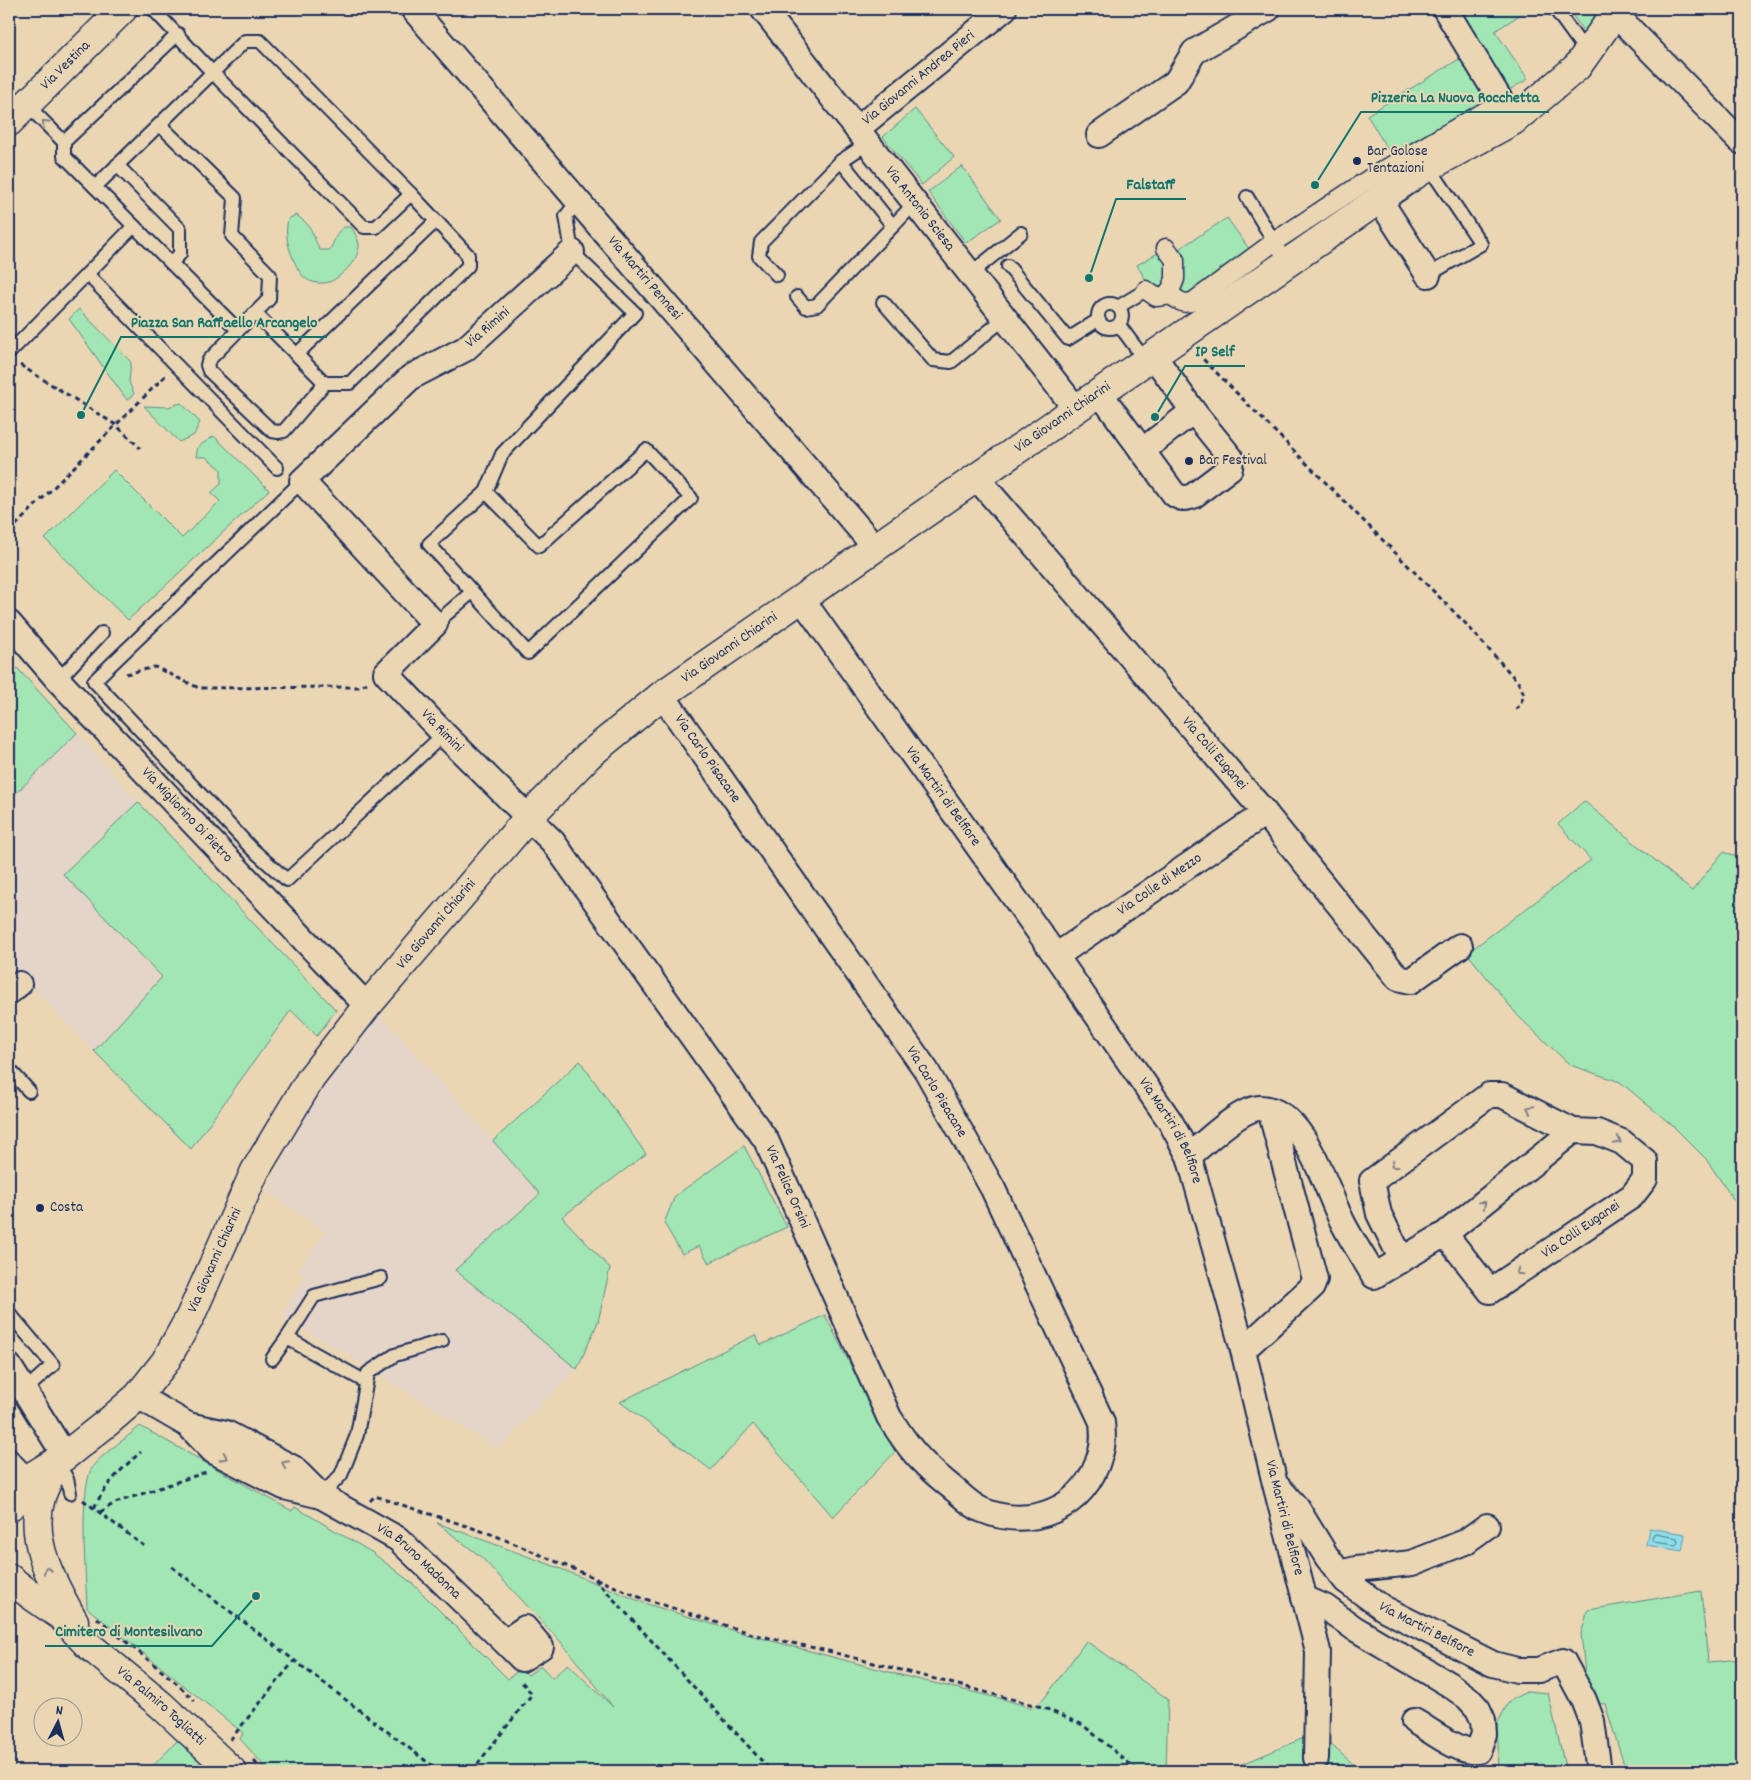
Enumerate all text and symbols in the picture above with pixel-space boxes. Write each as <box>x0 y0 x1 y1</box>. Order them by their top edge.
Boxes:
street label: Via Giovanni Andrea Pieri <box>858 25 980 131</box>
street label: Via Vestina <box>36 35 97 96</box>
callout: Pizzeria La Nuova Rocchetta <box>1361 81 1549 112</box>
text: Pizzeria La Nuova Rocchetta <box>1371 87 1541 110</box>
one-way arrow <box>42 120 51 129</box>
place label: Bar Golose Tentazioni <box>1367 141 1428 180</box>
marker: Bar Golose Tentazioni <box>1351 155 1363 167</box>
street label: Via Antonio Sciesa <box>879 162 961 257</box>
callout: Falstaff <box>1116 168 1186 199</box>
text: Falstaff <box>1126 174 1176 197</box>
street label: Via Martiri Pennesi <box>602 231 687 325</box>
street label: Via Rimini <box>461 302 515 354</box>
callout: Piazza San Raffaello Arcangelo <box>121 306 327 337</box>
text: Piazza San Raffaello Arcangelo <box>131 312 317 335</box>
callout: IP Self <box>1185 335 1245 366</box>
text: IP Self <box>1195 341 1236 364</box>
street label: Via Giovanni Chiarini <box>1010 377 1116 459</box>
place label: Bar Festival <box>1199 450 1267 472</box>
marker: Bar Festival <box>1183 455 1195 467</box>
street label: Via Giovanni Chiarini <box>677 607 783 689</box>
street label: Via Rimini <box>415 704 468 758</box>
street label: Via Carlo Pisacane <box>668 710 746 808</box>
street label: Via Colli Euganei <box>1176 712 1252 796</box>
street label: Via Martiri di Belfiore <box>899 742 986 852</box>
street label: Via Migliorino Di Pietro <box>136 763 238 869</box>
street label: Via Colle di Mezzo <box>1113 848 1207 922</box>
street label: Via Giovanni Chiarini <box>392 874 482 975</box>
street label: Via Carlo Pisacane <box>900 1042 972 1142</box>
street label: Via Martiri di Belfiore <box>1132 1073 1207 1187</box>
one-way arrow <box>1526 1105 1535 1115</box>
one-way arrow <box>1612 1134 1621 1144</box>
street label: Via Felice Orsini <box>759 1142 815 1233</box>
one-way arrow <box>1391 1160 1400 1168</box>
street label: Via Colli Euganei <box>1537 1195 1625 1265</box>
place label: Costa <box>50 1197 84 1219</box>
one-way arrow <box>1477 1201 1486 1209</box>
marker: Costa <box>34 1202 46 1214</box>
street label: Via Giovanni Chiarini <box>182 1204 248 1317</box>
one-way arrow <box>1515 1266 1525 1275</box>
one-way arrow <box>218 1451 227 1461</box>
street label: Via Martiri di Belfiore <box>1259 1458 1309 1578</box>
one-way arrow <box>281 1460 290 1470</box>
street label: Via Bruno Madonna <box>372 1518 467 1606</box>
one-way arrow <box>43 1566 54 1575</box>
street label: Via Martiri Belfiore <box>1373 1597 1478 1664</box>
callout: Cimitero di Montesilvano <box>45 1615 212 1646</box>
text: Cimitero di Montesilvano <box>55 1621 203 1644</box>
street label: Via Palmiro Togliatti <box>111 1661 210 1752</box>
north arrow <box>32 1698 82 1748</box>
text: N <box>55 1701 64 1721</box>

